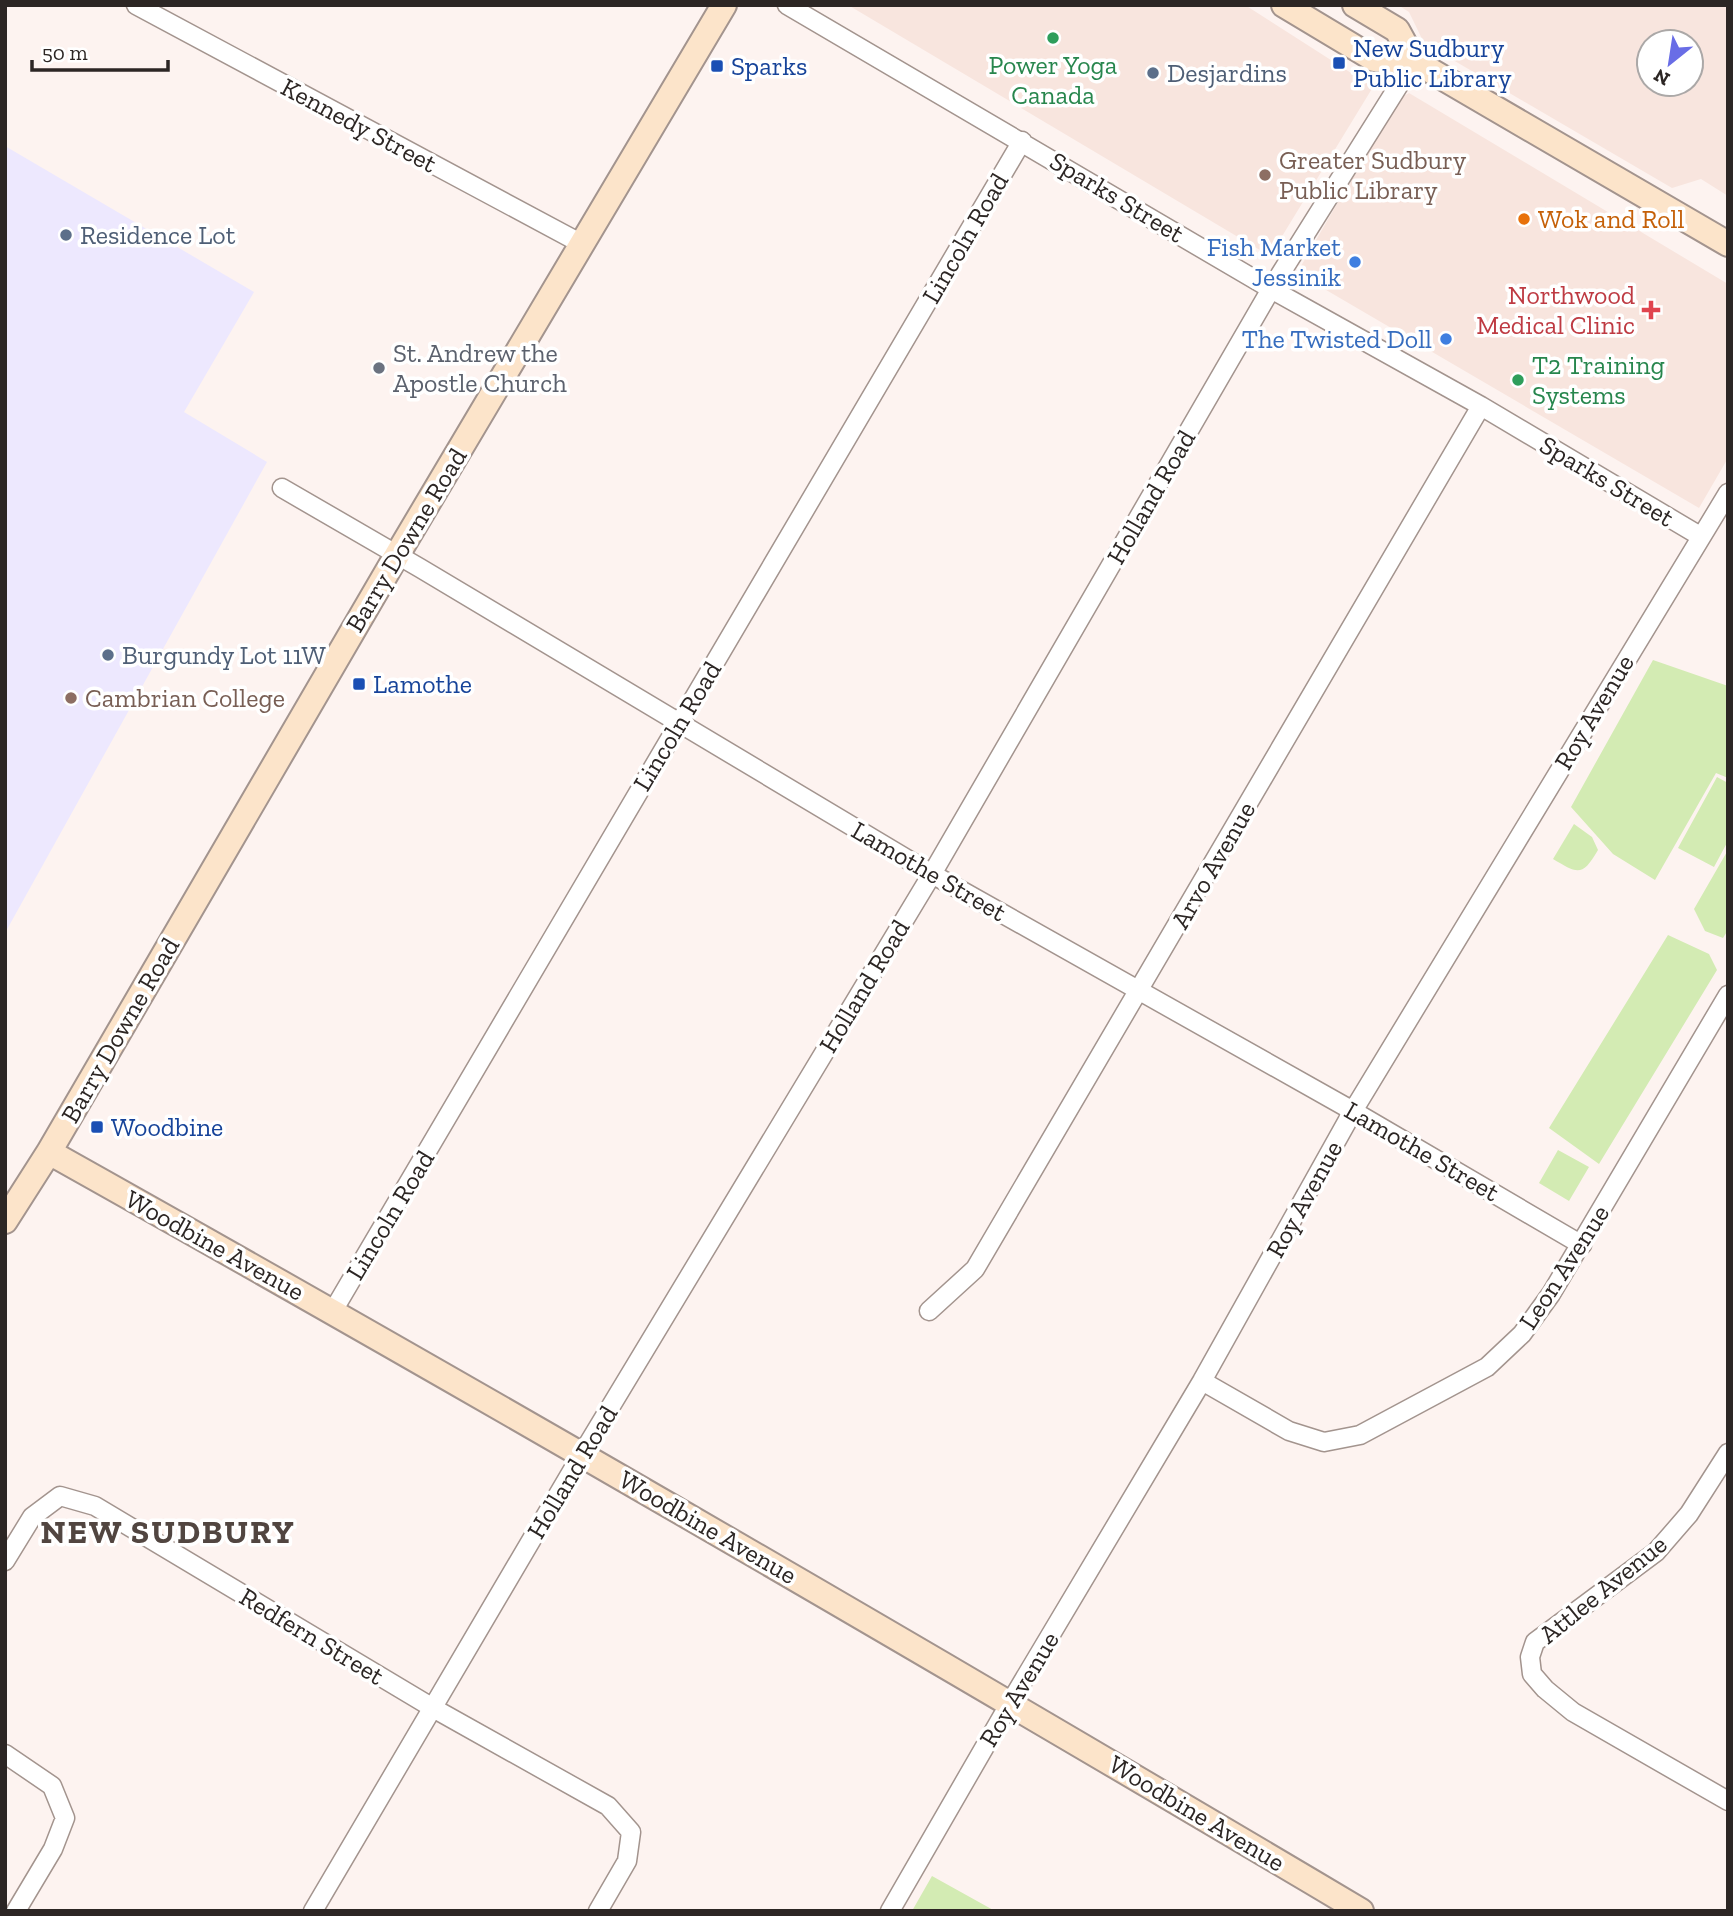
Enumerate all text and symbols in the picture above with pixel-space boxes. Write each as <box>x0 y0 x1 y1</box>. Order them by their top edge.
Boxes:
scale bar <box>32 28 168 72</box>
north arrow <box>1635 28 1705 98</box>
marker: Power Yoga Canada <box>1045 30 1061 46</box>
place label: New Sudbury Public Library <box>1353 32 1512 94</box>
text: 50 m <box>42 40 88 65</box>
place label: Power Yoga Canada <box>989 49 1118 111</box>
place label: Sparks <box>731 50 807 82</box>
marker: New Sudbury Public Library <box>1331 55 1347 71</box>
place label: Desjardins <box>1167 57 1287 89</box>
marker: Sparks <box>709 58 725 74</box>
text: N <box>1650 64 1674 91</box>
marker: Desjardins <box>1145 65 1161 81</box>
street label: Kennedy Street <box>276 71 443 180</box>
street label: Sparks Street <box>1044 144 1190 250</box>
place label: Greater Sudbury Public Library <box>1279 144 1467 206</box>
street label: Lincoln Road <box>915 167 1015 309</box>
marker: Greater Sudbury Public Library <box>1257 167 1273 183</box>
place label: Wok and Roll <box>1538 203 1684 235</box>
marker: Wok and Roll <box>1516 211 1532 227</box>
place label: Residence Lot <box>80 219 236 251</box>
marker: Residence Lot <box>58 227 74 243</box>
place label: Fish Market Jessinik <box>1207 231 1341 293</box>
marker: Fish Market Jessinik <box>1347 254 1363 270</box>
place label: Northwood Medical Clinic <box>1476 279 1635 341</box>
marker: Northwood Medical Clinic <box>1641 300 1661 320</box>
place label: The Twisted Doll <box>1242 323 1432 355</box>
marker: The Twisted Doll <box>1438 331 1454 347</box>
place label: St. Andrew the Apostle Church <box>393 337 567 399</box>
place label: T2 Training Systems <box>1532 349 1665 411</box>
marker: St. Andrew the Apostle Church <box>371 360 387 376</box>
marker: T2 Training Systems <box>1510 372 1526 388</box>
street label: Holland Road <box>1100 424 1202 570</box>
street label: Sparks Street <box>1534 428 1680 534</box>
street label: Barry Downe Road <box>338 442 474 638</box>
place label: Burgundy Lot 11W <box>122 639 327 671</box>
marker: Burgundy Lot 11W <box>100 647 116 663</box>
street label: Roy Avenue <box>1547 649 1641 775</box>
street label: Lincoln Road <box>626 655 728 797</box>
place label: Lamothe <box>373 668 472 700</box>
marker: Lamothe <box>351 676 367 692</box>
place label: Cambrian College <box>85 682 285 714</box>
marker: Cambrian College <box>63 690 79 706</box>
street label: Arvo Avenue <box>1164 796 1262 934</box>
street label: Lamothe Street <box>846 814 1012 928</box>
street label: Holland Road <box>812 914 916 1058</box>
street label: Barry Downe Road <box>54 932 186 1128</box>
street label: Lamothe Street <box>1339 1094 1505 1208</box>
place label: Woodbine <box>111 1111 223 1143</box>
marker: Woodbine <box>89 1119 105 1135</box>
street label: Roy Avenue <box>1259 1135 1349 1263</box>
street label: Lincoln Road <box>339 1144 441 1286</box>
street label: Woodbine Avenue <box>120 1183 310 1307</box>
street label: Leon Avenue <box>1512 1199 1616 1335</box>
street label: Holland Road <box>520 1400 624 1544</box>
street label: Woodbine Avenue <box>613 1463 803 1591</box>
district label: NEW SUDBURY <box>40 1512 296 1551</box>
street label: Attlee Avenue <box>1533 1528 1673 1650</box>
street label: Redfern Street <box>234 1580 390 1692</box>
street label: Roy Avenue <box>972 1626 1066 1752</box>
street label: Woodbine Avenue <box>1103 1748 1291 1878</box>

